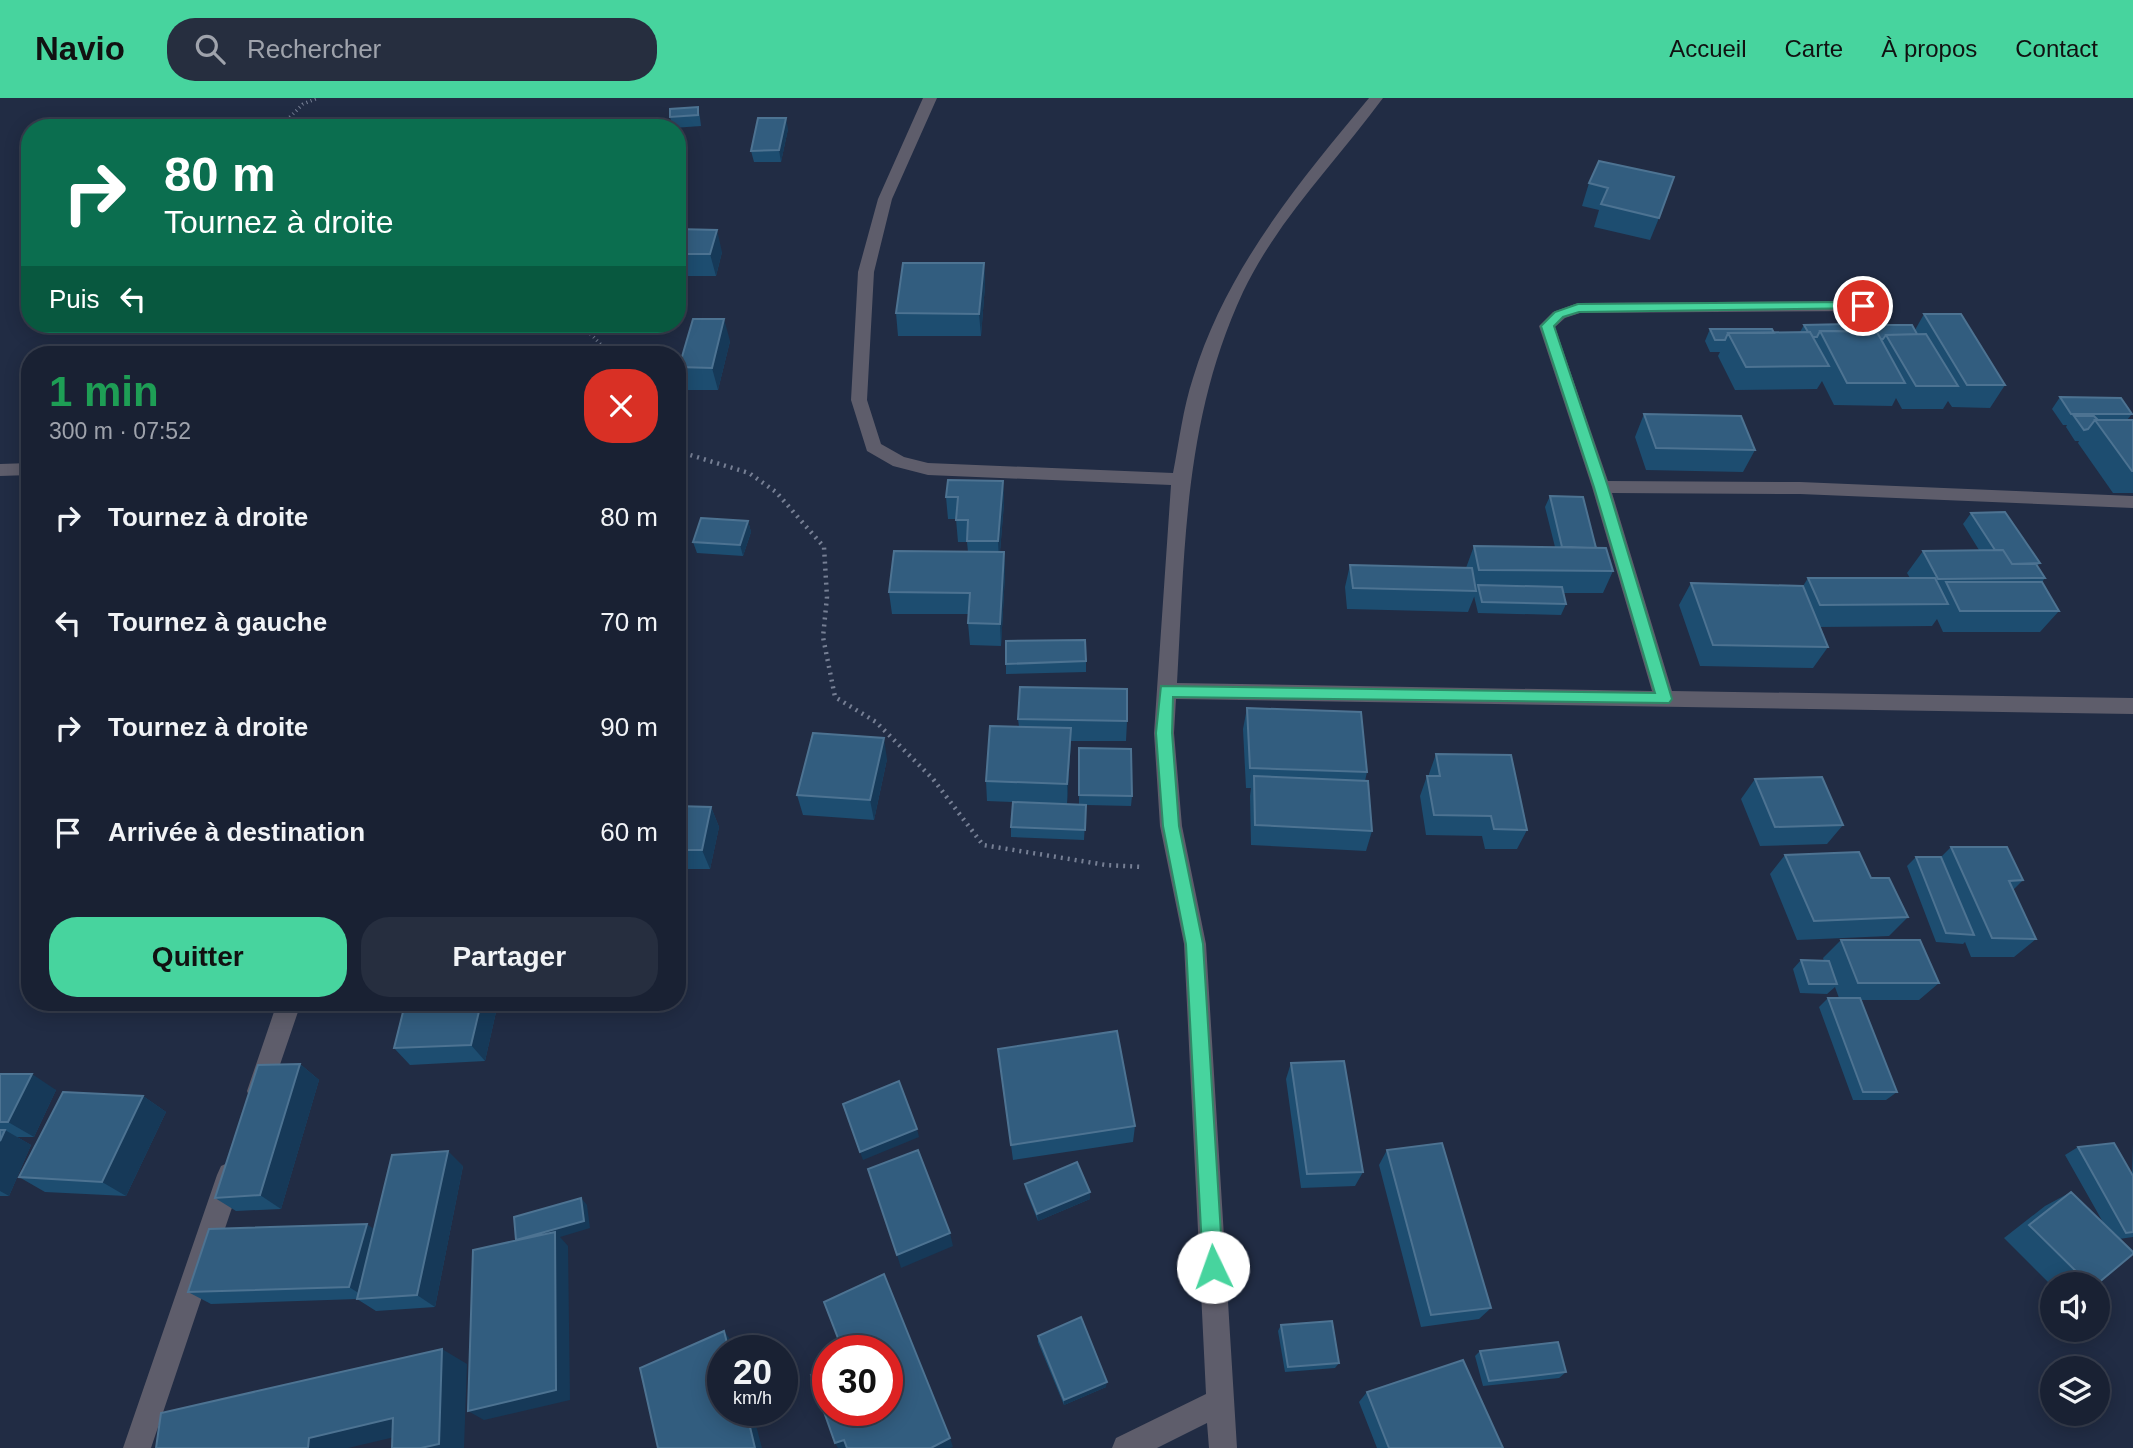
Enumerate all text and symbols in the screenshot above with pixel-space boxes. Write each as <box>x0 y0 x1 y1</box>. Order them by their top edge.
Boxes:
search box <box>167 18 657 81</box>
text: Navio <box>35 30 125 67</box>
icon: search <box>191 30 229 68</box>
text: Rechercher <box>247 34 381 64</box>
text: Accueil <box>1669 35 1747 62</box>
text: Carte <box>1785 35 1843 62</box>
text: À propos <box>1881 35 1977 62</box>
text: Contact <box>2015 35 2098 62</box>
icon: right <box>49 147 140 238</box>
text: 80 m <box>164 147 276 201</box>
text: Tournez à droite <box>164 204 393 240</box>
pin <box>1833 276 1893 336</box>
icon: left <box>114 280 152 318</box>
text: Puis <box>49 284 100 314</box>
icon: arrive <box>1844 287 1882 325</box>
text: 1 min <box>49 368 159 415</box>
button: close <box>584 369 658 443</box>
text: 300 m · 07:52 <box>49 418 191 444</box>
icon: right <box>49 499 87 537</box>
text: Tournez à droite <box>108 502 308 532</box>
text: 80 m <box>600 502 658 532</box>
icon: left <box>49 604 87 642</box>
text: Tournez à gauche <box>108 607 327 637</box>
text: 70 m <box>600 607 658 637</box>
icon: right <box>49 709 87 747</box>
text: Tournez à droite <box>108 712 308 742</box>
text: 90 m <box>600 712 658 742</box>
icon: arrive <box>49 814 87 852</box>
text: Arrivée à destination <box>108 817 365 847</box>
text: 60 m <box>600 817 658 847</box>
button: Quitter <box>49 917 347 997</box>
button: Partager <box>361 917 658 997</box>
position arrow <box>1176 1230 1250 1304</box>
map controls <box>2040 1272 2110 1426</box>
button: sound <box>2040 1272 2110 1342</box>
speed limit sign: 30 <box>812 1335 903 1426</box>
text: 20 <box>733 1352 772 1391</box>
button: layers <box>2040 1356 2110 1426</box>
text: km/h <box>733 1388 772 1408</box>

